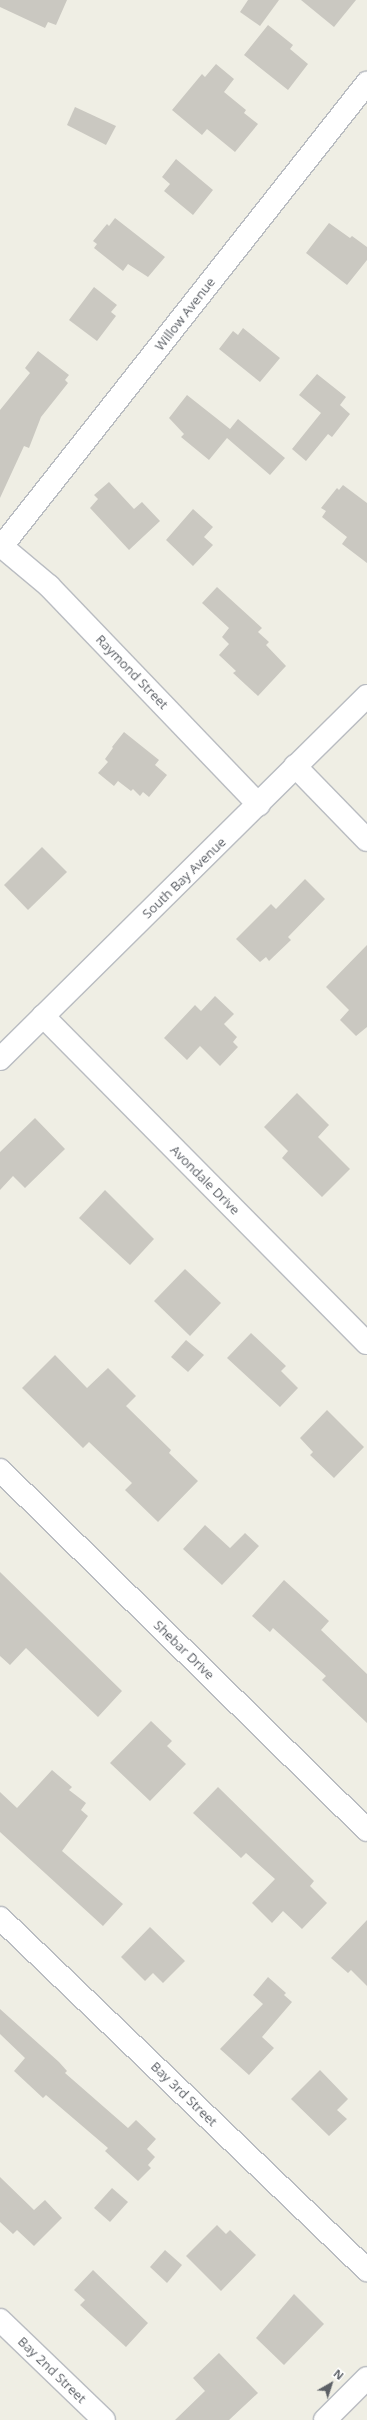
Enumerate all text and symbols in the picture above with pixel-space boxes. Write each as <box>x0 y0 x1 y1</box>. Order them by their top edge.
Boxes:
street label: Willow Avenue <box>152 274 218 354</box>
street label: Raymond Street <box>93 632 171 712</box>
street label: South Bay Avenue <box>139 834 229 922</box>
street label: Avondale Drive <box>167 1142 243 1218</box>
street label: Shebar Drive <box>150 1617 218 1683</box>
street label: Bay 3rd Street <box>148 2059 220 2129</box>
street label: Bay 2nd Street <box>15 2334 89 2406</box>
north arrow <box>311 2364 351 2404</box>
text: N <box>331 2366 347 2383</box>

